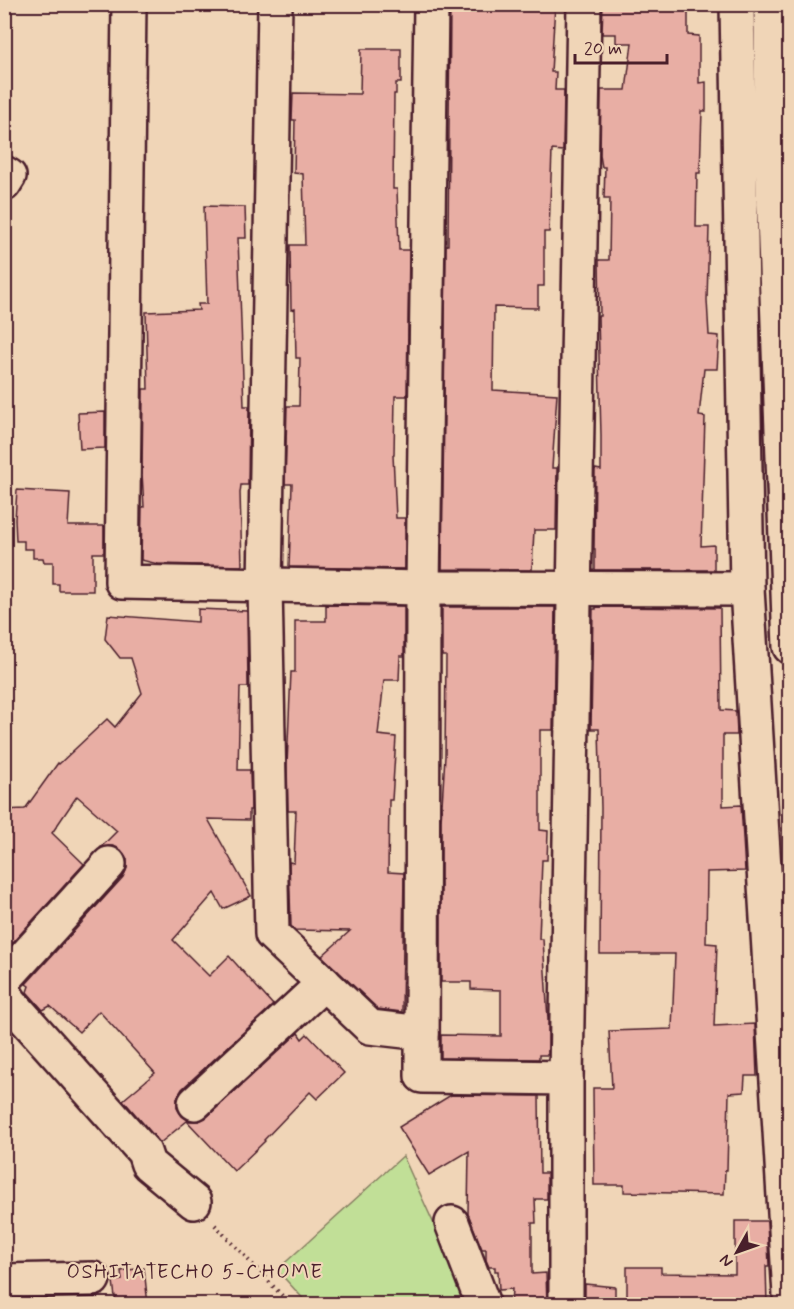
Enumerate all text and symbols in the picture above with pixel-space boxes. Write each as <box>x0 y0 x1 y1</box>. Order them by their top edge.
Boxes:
scale bar <box>575 27 666 65</box>
text: 20 m <box>584 37 622 61</box>
north arrow <box>707 1222 767 1282</box>
text: N <box>715 1250 738 1272</box>
district label: OSHITATECHO 5-CHOME <box>66 1259 324 1286</box>

